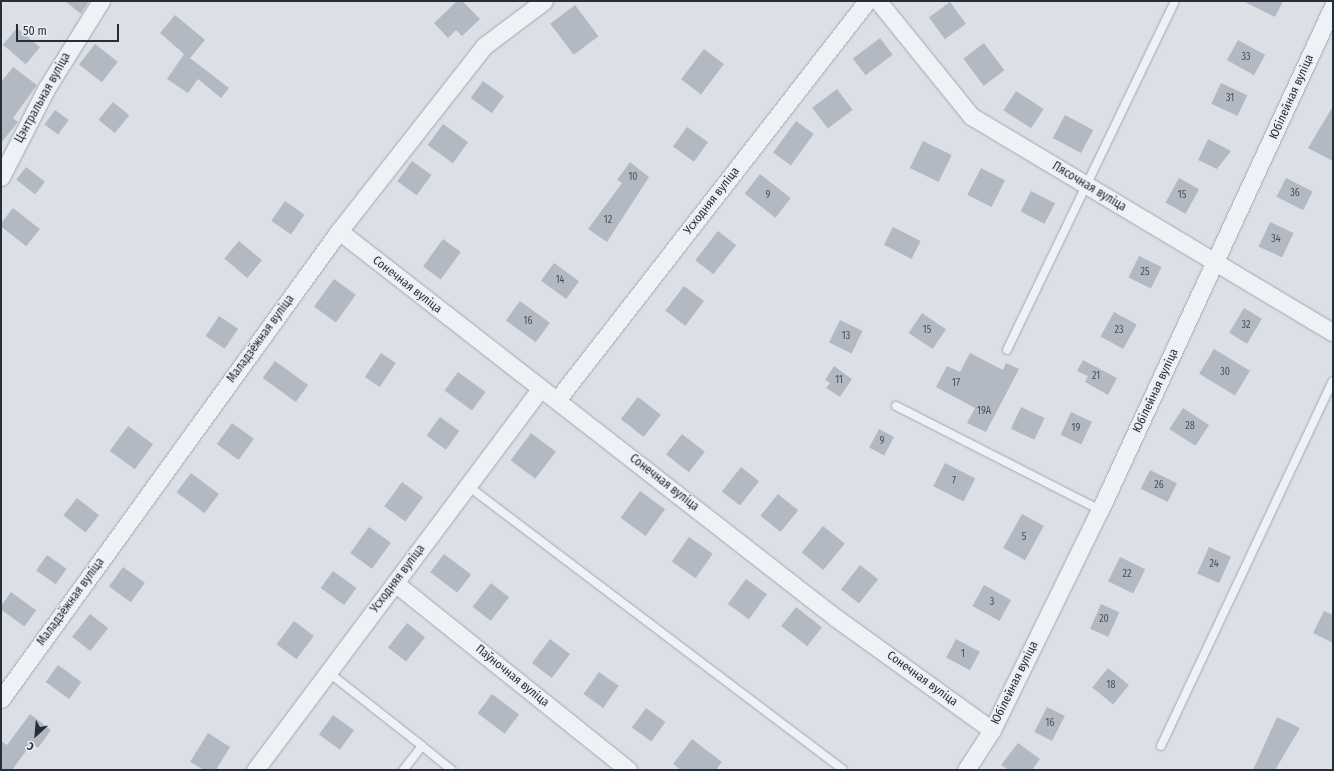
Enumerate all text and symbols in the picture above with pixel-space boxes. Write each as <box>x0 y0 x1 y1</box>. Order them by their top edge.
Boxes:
scale bar <box>18 16 121 42</box>
text: 50 m <box>23 24 47 38</box>
street label: Цэнтральная вуліца <box>12 50 74 146</box>
house number: 33 <box>1241 52 1251 64</box>
street label: Юбілейная вуліца <box>1267 52 1317 142</box>
house number: 31 <box>1226 93 1234 105</box>
street label: Пясочная вуліца <box>1049 159 1129 215</box>
street label: Усходняя вуліца <box>681 164 743 238</box>
house number: 10 <box>628 172 638 184</box>
house number: 36 <box>1290 188 1300 200</box>
house number: 9 <box>766 190 770 202</box>
house number: 15 <box>1178 190 1186 202</box>
house number: 12 <box>604 215 612 227</box>
house number: 34 <box>1271 234 1281 246</box>
street label: Сонечная вуліца <box>369 253 445 317</box>
house number: 25 <box>1141 267 1149 279</box>
house number: 14 <box>556 275 564 287</box>
street label: Маладзёжная вуліца <box>224 292 298 386</box>
house number: 16 <box>524 316 532 328</box>
house number: 32 <box>1242 320 1250 332</box>
house number: 15 <box>923 325 931 337</box>
house number: 23 <box>1115 325 1123 337</box>
house number: 13 <box>842 331 850 343</box>
street label: Юбілейная вуліца <box>1130 347 1182 435</box>
house number: 30 <box>1220 367 1230 379</box>
house number: 21 <box>1092 371 1100 383</box>
house number: 11 <box>835 375 843 387</box>
house number: 17 <box>952 378 960 390</box>
house number: 19А <box>977 406 991 418</box>
house number: 28 <box>1185 421 1195 433</box>
house number: 19 <box>1072 423 1080 435</box>
house number: 9 <box>880 436 884 448</box>
street label: Сонечная вуліца <box>626 451 702 515</box>
house number: 7 <box>952 476 956 488</box>
house number: 26 <box>1154 480 1164 492</box>
house number: 5 <box>1022 532 1026 544</box>
street label: Усходняя вуліца <box>368 542 428 616</box>
street label: Маладзёжная вуліца <box>34 555 108 649</box>
house number: 24 <box>1209 559 1219 571</box>
house number: 22 <box>1123 569 1131 581</box>
house number: 3 <box>990 597 994 609</box>
house number: 20 <box>1099 614 1109 626</box>
street label: Юбілейная вуліца <box>989 639 1041 727</box>
street label: Паўночная вуліца <box>472 642 552 710</box>
street label: Сонечная вуліца <box>884 648 960 710</box>
house number: 1 <box>961 649 965 661</box>
house number: 18 <box>1107 680 1115 692</box>
north arrow <box>16 715 56 755</box>
house number: 16 <box>1046 718 1054 730</box>
text: С <box>25 739 36 753</box>

